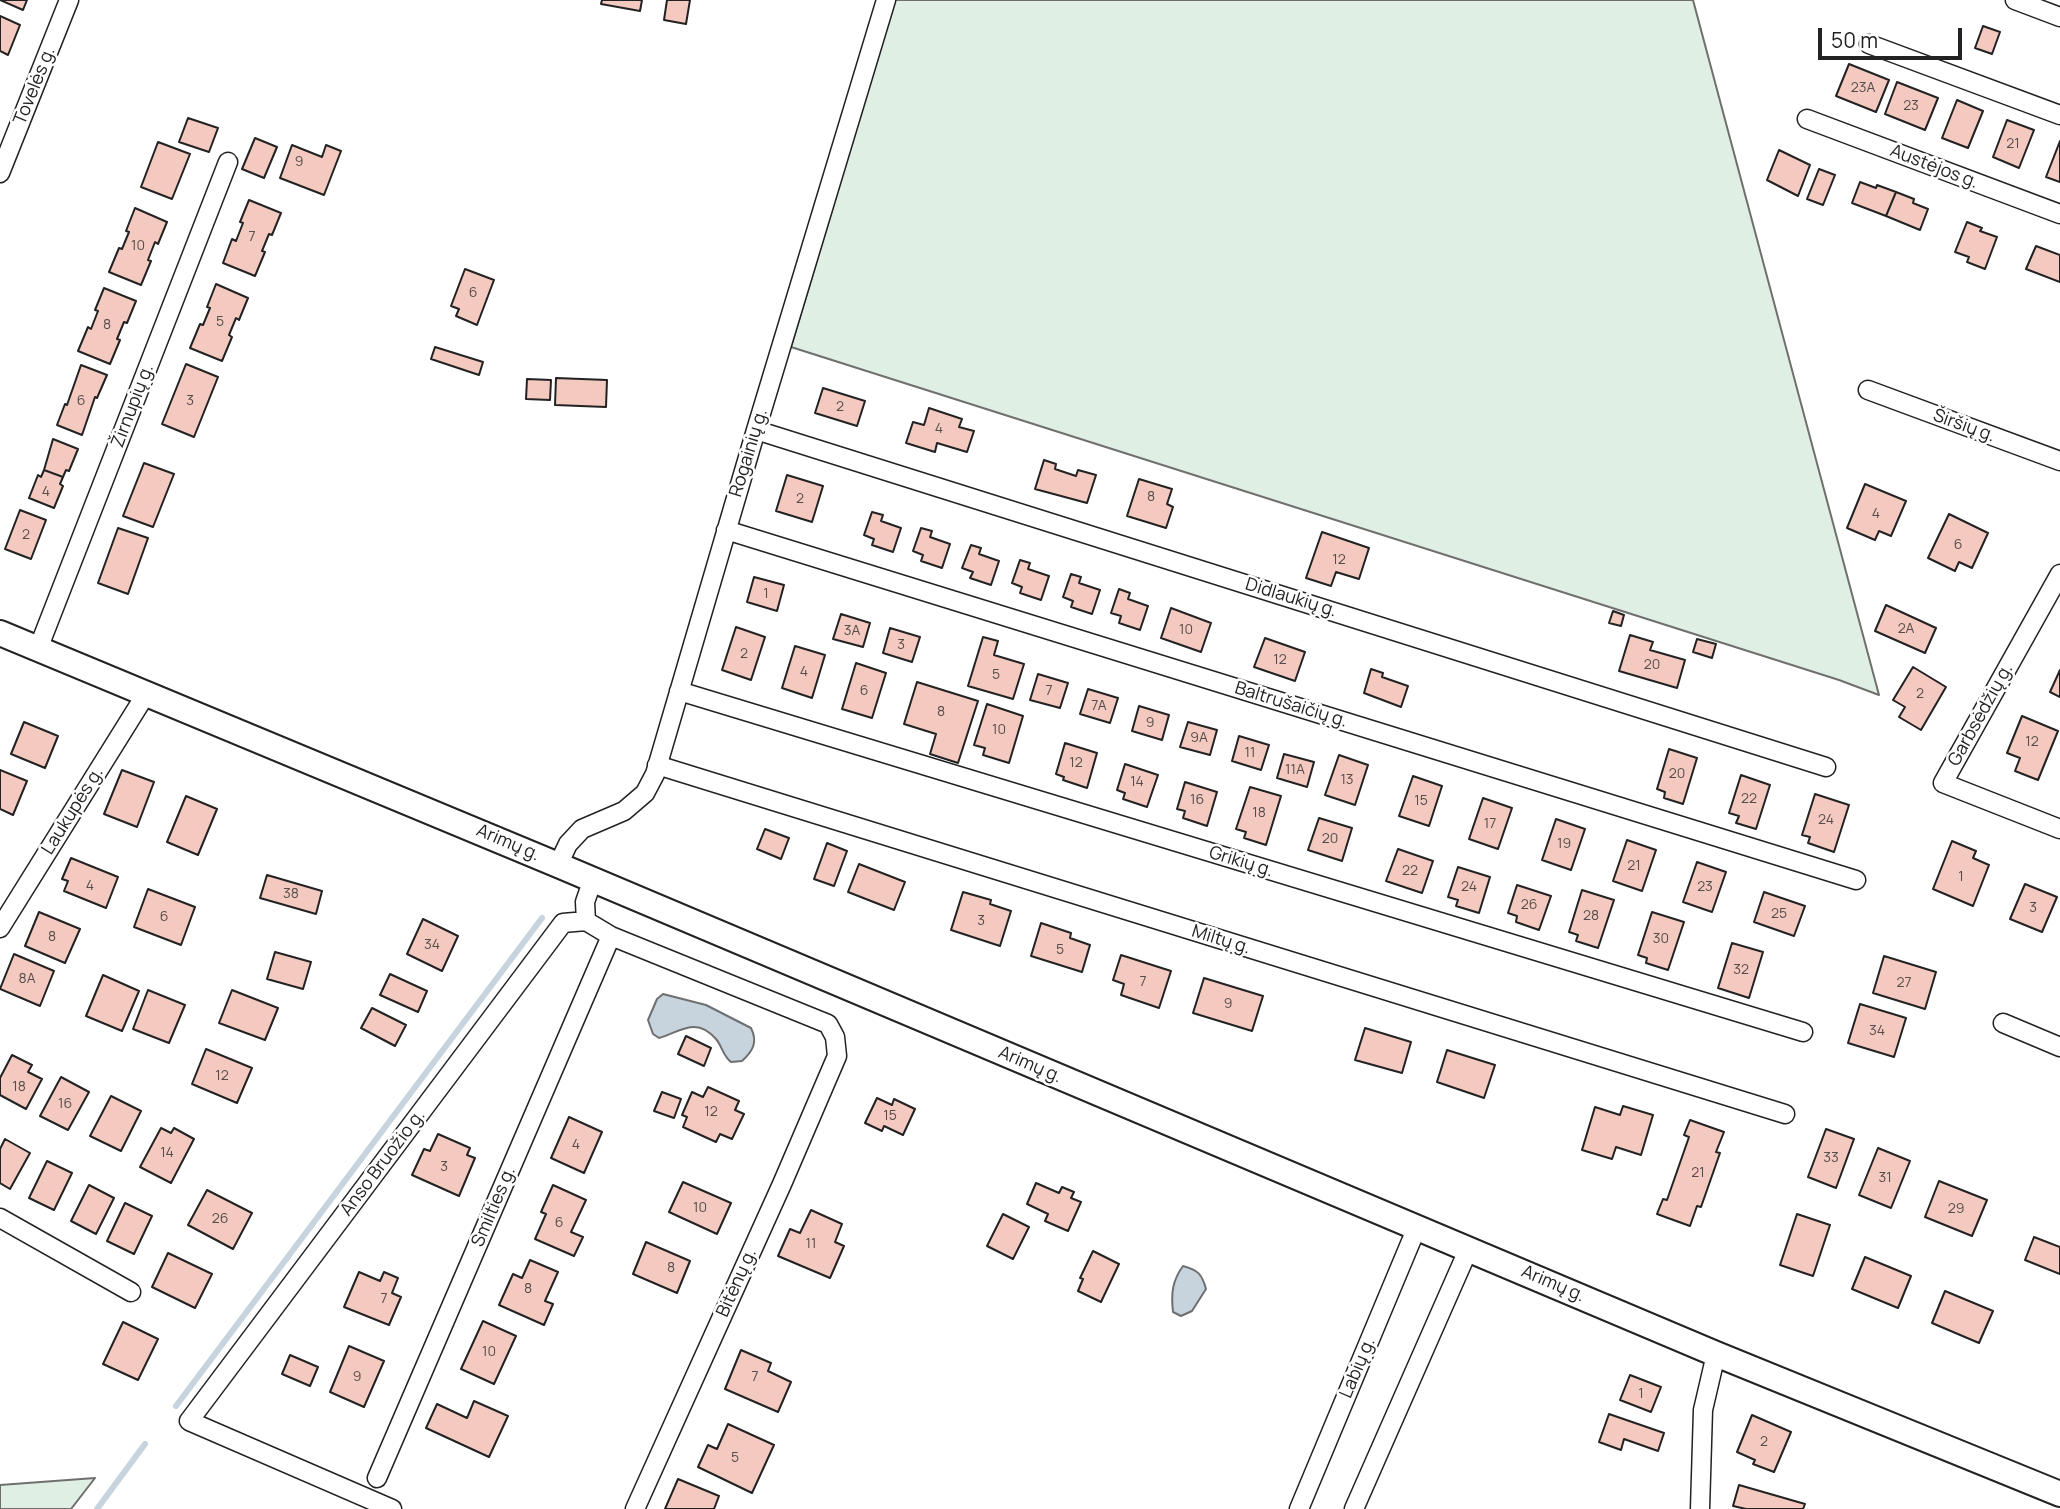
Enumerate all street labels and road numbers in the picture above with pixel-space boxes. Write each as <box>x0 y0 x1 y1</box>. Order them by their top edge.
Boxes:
street label: Tovelės g. <box>10 44 60 128</box>
street label: Austėjos g. <box>1887 140 1981 194</box>
street label: Žirnupių g. <box>107 361 159 451</box>
street label: Širšių g. <box>1930 405 1998 447</box>
street label: Rogainių g. <box>725 406 773 500</box>
street label: Didlaukių g. <box>1243 574 1339 622</box>
street label: Garbsėdžių g. <box>1944 660 2018 770</box>
street label: Baltrušaičių g. <box>1232 678 1350 732</box>
street label: Laukupės g. <box>38 763 108 859</box>
street label: Arimų g. <box>473 820 543 866</box>
street label: Grikių g. <box>1206 842 1276 882</box>
street label: Miltų g. <box>1189 921 1253 959</box>
street label: Arimų g. <box>995 1042 1065 1088</box>
street label: Anso Bruožio g. <box>336 1106 430 1220</box>
street label: Smilties g. <box>467 1164 521 1250</box>
street label: Bitėnų g. <box>712 1245 762 1321</box>
street label: Arimų g. <box>1518 1261 1588 1307</box>
street label: Labių g. <box>1336 1335 1380 1401</box>

